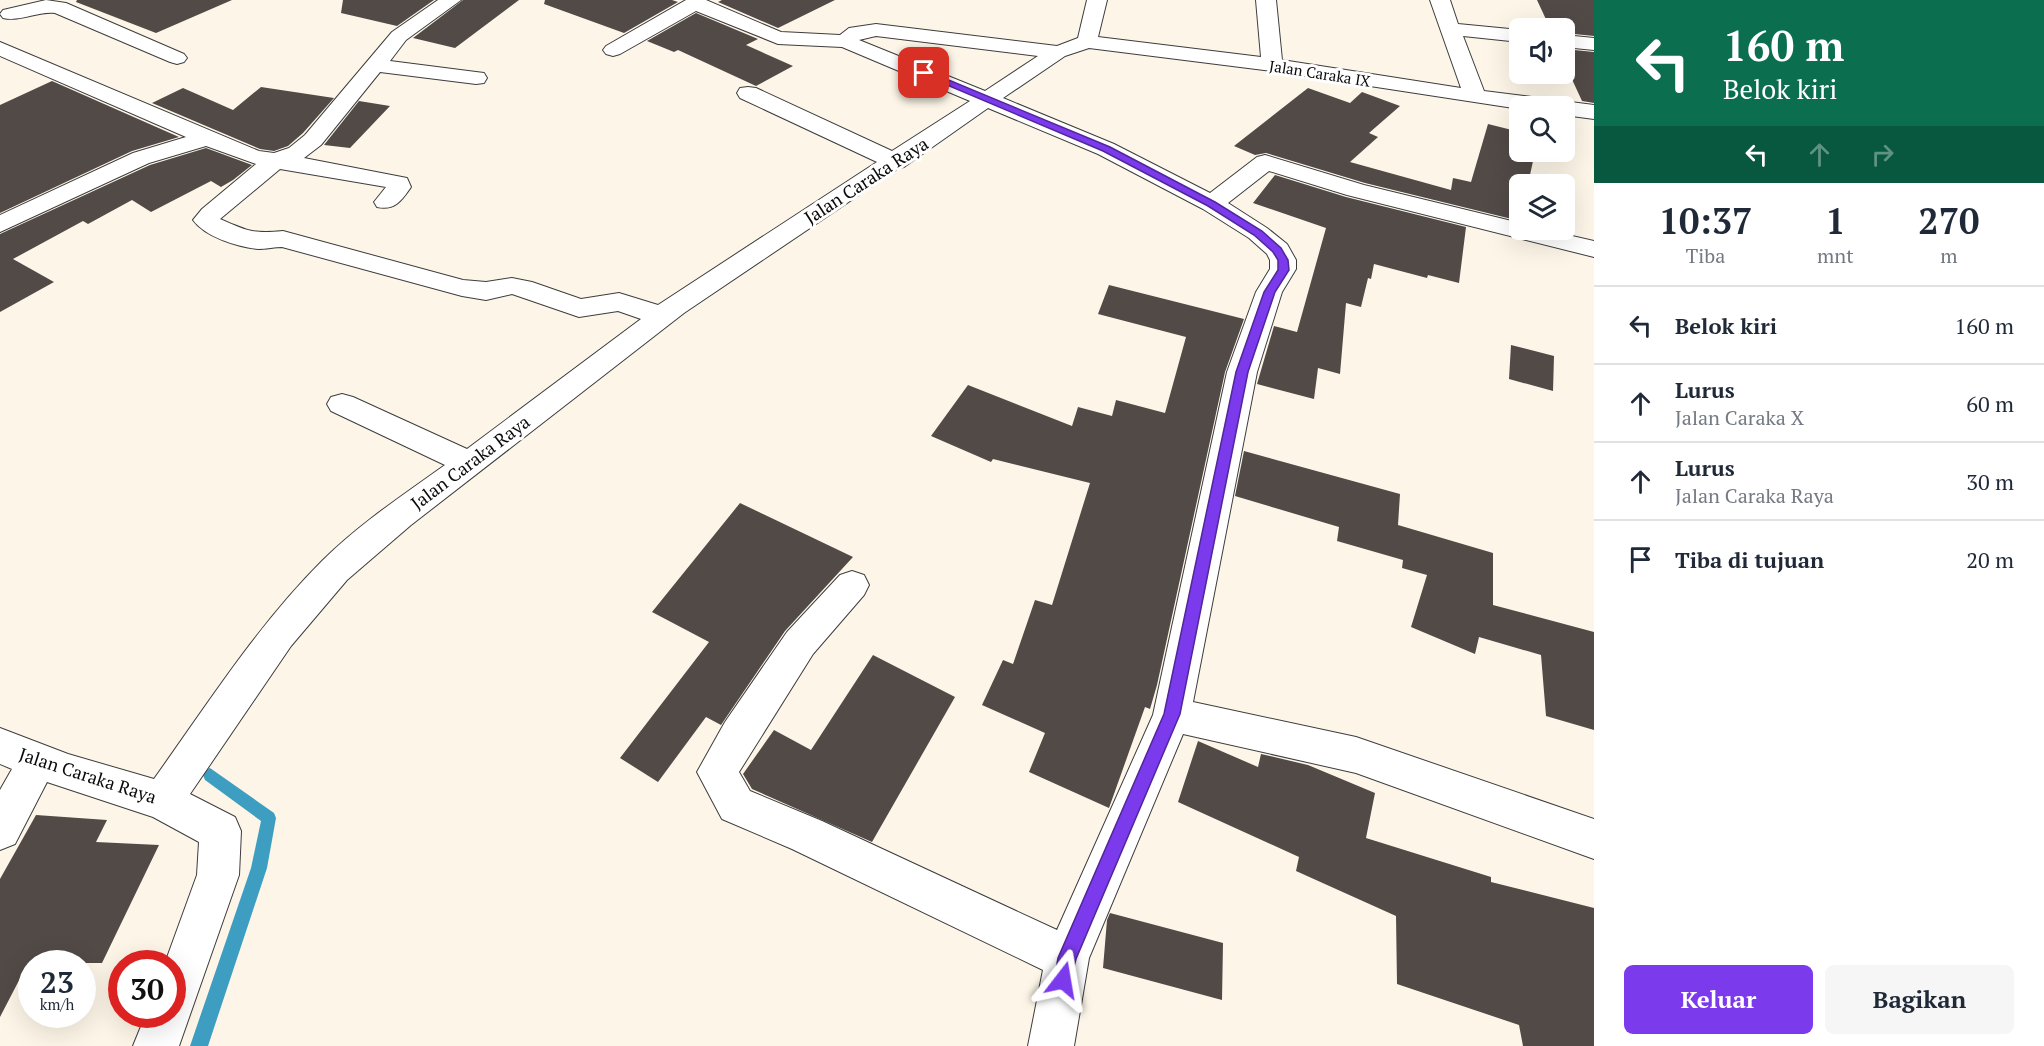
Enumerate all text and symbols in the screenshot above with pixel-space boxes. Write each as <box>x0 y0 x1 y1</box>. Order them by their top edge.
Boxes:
text: 160 m <box>1723 17 1844 73</box>
map controls <box>1509 18 1575 240</box>
button: sound <box>1509 18 1575 84</box>
icon: left <box>1624 24 1702 102</box>
pin <box>898 47 949 98</box>
street label: Jalan Caraka IX <box>1268 55 1372 91</box>
icon: arrive <box>907 56 940 89</box>
text: Belok kiri <box>1723 71 1837 107</box>
button: search <box>1509 96 1575 162</box>
street label: Jalan Caraka Raya <box>800 131 932 229</box>
icon: left <box>1740 138 1773 171</box>
icon: ahead <box>1803 138 1836 171</box>
icon: right <box>1866 138 1899 171</box>
button: layers <box>1509 174 1575 240</box>
text: 10:37 <box>1659 197 1752 244</box>
text: 1 <box>1825 197 1846 244</box>
text: 270 <box>1918 197 1979 244</box>
text: Tiba <box>1686 242 1725 269</box>
text: mnt <box>1817 242 1854 269</box>
text: m <box>1940 242 1957 269</box>
icon: left <box>1624 309 1657 342</box>
text: Belok kiri <box>1675 311 1777 340</box>
text: 160 m <box>1954 311 2014 340</box>
text: Lurus <box>1675 375 1735 404</box>
icon: ahead <box>1624 387 1657 420</box>
text: 60 m <box>1966 389 2014 418</box>
text: Jalan Caraka X <box>1675 404 1804 431</box>
street label: Jalan Caraka Raya <box>406 409 534 515</box>
text: Lurus <box>1675 453 1735 482</box>
icon: ahead <box>1624 465 1657 498</box>
text: 30 m <box>1966 467 2014 496</box>
text: Jalan Caraka Raya <box>1675 482 1834 509</box>
icon: arrive <box>1624 543 1657 576</box>
text: Tiba di tujuan <box>1675 545 1824 574</box>
text: 20 m <box>1966 545 2014 574</box>
street label: Jalan Caraka Raya <box>16 741 160 809</box>
position arrow <box>1031 948 1095 1012</box>
speed limit sign: 30 <box>108 950 186 1028</box>
text: 23 <box>40 962 74 1002</box>
button: Keluar <box>1624 965 1813 1034</box>
button: Bagikan <box>1825 965 2014 1034</box>
text: km/h <box>40 994 74 1014</box>

